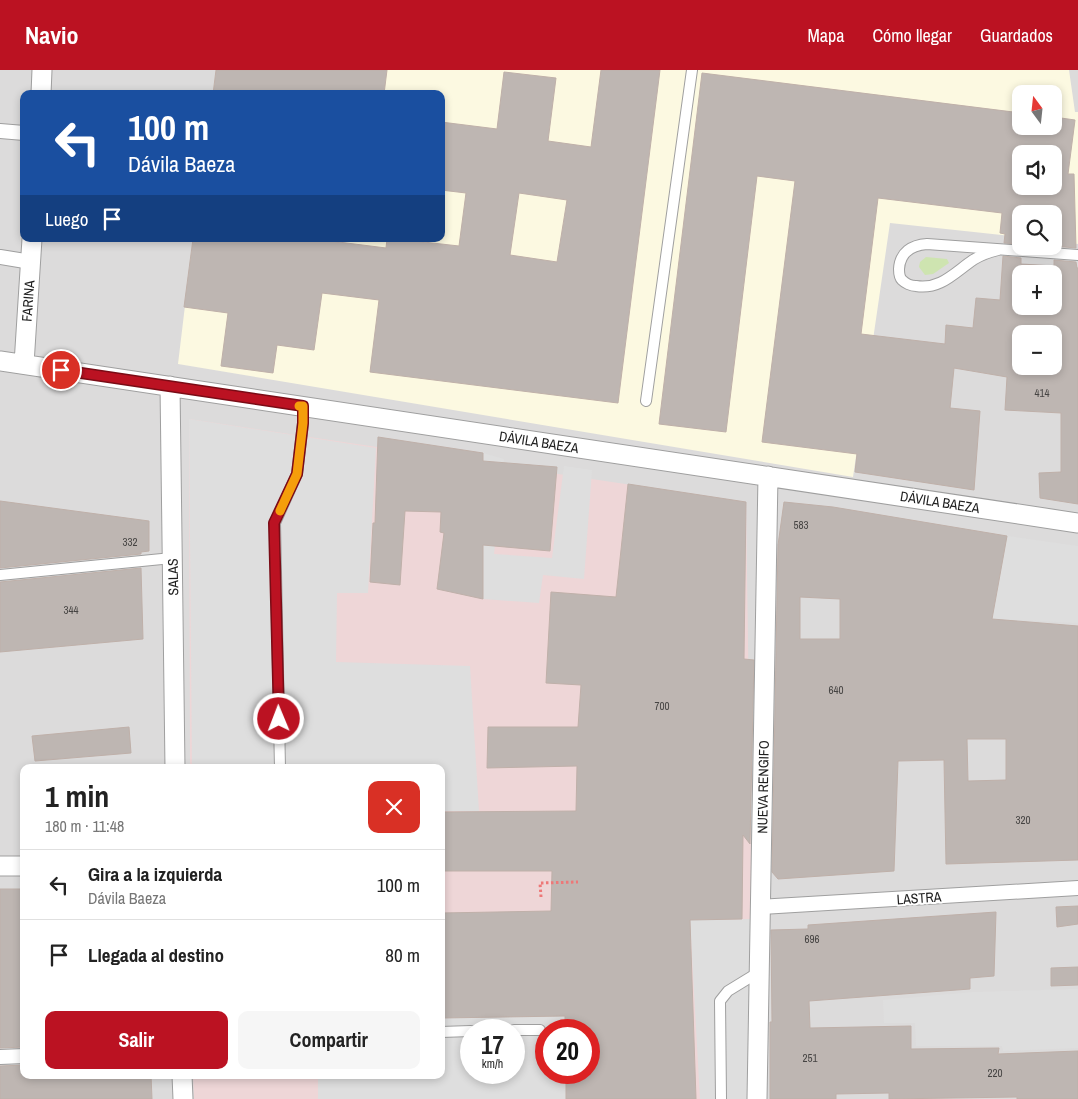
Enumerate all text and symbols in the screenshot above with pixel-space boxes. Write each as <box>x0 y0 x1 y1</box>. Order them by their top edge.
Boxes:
text: Navio <box>25 19 79 51</box>
text: Mapa <box>807 23 844 48</box>
text: Cómo llegar <box>872 23 952 48</box>
text: Guardados <box>980 23 1053 48</box>
north arrow <box>1012 85 1062 135</box>
map controls <box>1012 85 1062 375</box>
text: 100 m <box>128 104 209 151</box>
icon: left <box>45 110 110 175</box>
button: sound <box>1012 145 1062 195</box>
text: Dávila Baeza <box>128 149 235 179</box>
icon: arrive <box>98 205 126 233</box>
button: search <box>1012 205 1062 255</box>
text: Luego <box>45 206 88 232</box>
button: + <box>1012 265 1062 315</box>
street label: FARINA <box>18 279 38 322</box>
button: − <box>1012 325 1062 375</box>
pin <box>40 349 82 391</box>
icon: arrive <box>47 356 75 384</box>
house number: 414 <box>1034 386 1050 400</box>
street label: DÁVILA BAEZA <box>498 427 580 457</box>
street label: DÁVILA BAEZA <box>899 487 981 517</box>
house number: 583 <box>793 518 809 532</box>
house number: 332 <box>122 535 138 549</box>
street label: SALAS <box>164 558 182 596</box>
house number: 344 <box>63 603 79 617</box>
house number: 640 <box>828 683 844 697</box>
position arrow <box>252 692 304 744</box>
house number: 700 <box>654 699 670 713</box>
street label: NUEVA RENGIFO <box>753 740 773 834</box>
text: 1 min <box>45 776 109 816</box>
button: close <box>368 781 420 833</box>
house number: 320 <box>1015 813 1031 827</box>
text: 180 m · 11:48 <box>45 815 124 837</box>
text: Gira a la izquierda <box>88 861 222 887</box>
icon: left <box>45 871 73 899</box>
text: 100 m <box>377 872 420 898</box>
text: Dávila Baeza <box>88 887 166 909</box>
street label: LASTRA <box>896 887 942 909</box>
house number: 696 <box>804 932 820 946</box>
icon: arrive <box>45 941 73 969</box>
text: Llegada al destino <box>88 942 224 968</box>
text: 80 m <box>385 942 420 968</box>
button: Salir <box>45 1011 228 1069</box>
button: Compartir <box>238 1011 420 1069</box>
speed limit sign: 20 <box>535 1019 600 1084</box>
text: 17 <box>481 1028 504 1062</box>
house number: 251 <box>802 1051 818 1065</box>
text: km/h <box>482 1056 503 1072</box>
house number: 220 <box>987 1066 1003 1080</box>

